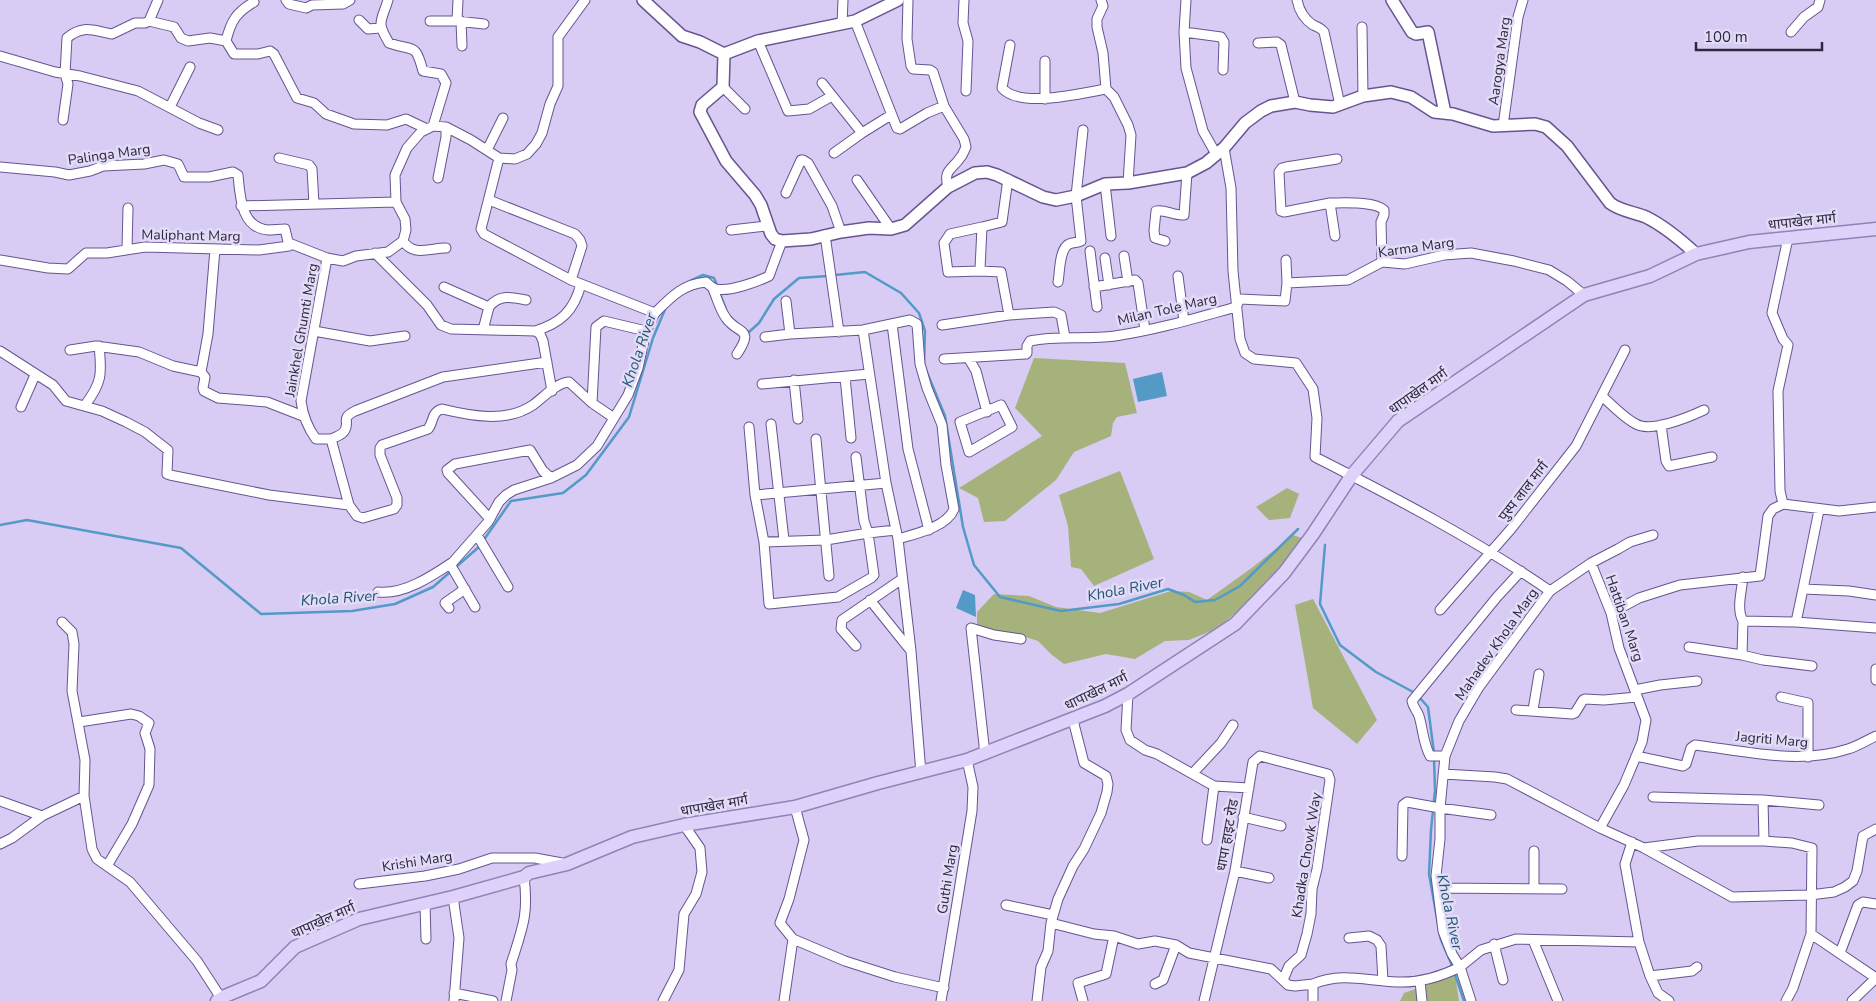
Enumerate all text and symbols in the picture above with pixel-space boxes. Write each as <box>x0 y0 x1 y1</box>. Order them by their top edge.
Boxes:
street label: Aarogya Marg <box>1484 16 1515 107</box>
scale bar <box>1696 20 1822 52</box>
text: 100 m <box>1704 27 1748 47</box>
street label: Palinga Marg <box>67 139 152 170</box>
street label: धापाखेल मार्ग <box>1767 208 1838 235</box>
street label: Maliphant Marg <box>141 225 241 246</box>
street label: Karma Marg <box>1377 233 1455 262</box>
street label: Jainkhel Ghumti Marg <box>280 262 323 399</box>
street label: Milan Tole Marg <box>1116 289 1219 330</box>
water label: Khola River <box>617 310 661 390</box>
street label: धापाखेल मार्ग <box>1385 363 1453 419</box>
street label: पुस्प लाल मार्ग <box>1494 457 1553 525</box>
water label: Khola River <box>1085 572 1165 606</box>
street label: Hattiban Marg <box>1601 572 1648 664</box>
street label: Mahadev Khola Marg <box>1450 584 1542 704</box>
water label: Khola River <box>300 585 379 611</box>
street label: धापाखेल मार्ग <box>1061 667 1132 715</box>
street label: Jagriti Marg <box>1734 727 1809 752</box>
street label: धापाखेल मार्ग <box>679 790 750 821</box>
street label: Khadka Chowk Way <box>1287 790 1326 919</box>
street label: धापा हाइट रोड <box>1212 797 1243 873</box>
street label: Guthi Marg <box>933 843 962 915</box>
street label: Krishi Marg <box>380 847 454 876</box>
water label: Khola River <box>1432 872 1468 952</box>
street label: धापाखेल मार्ग <box>288 897 359 943</box>

